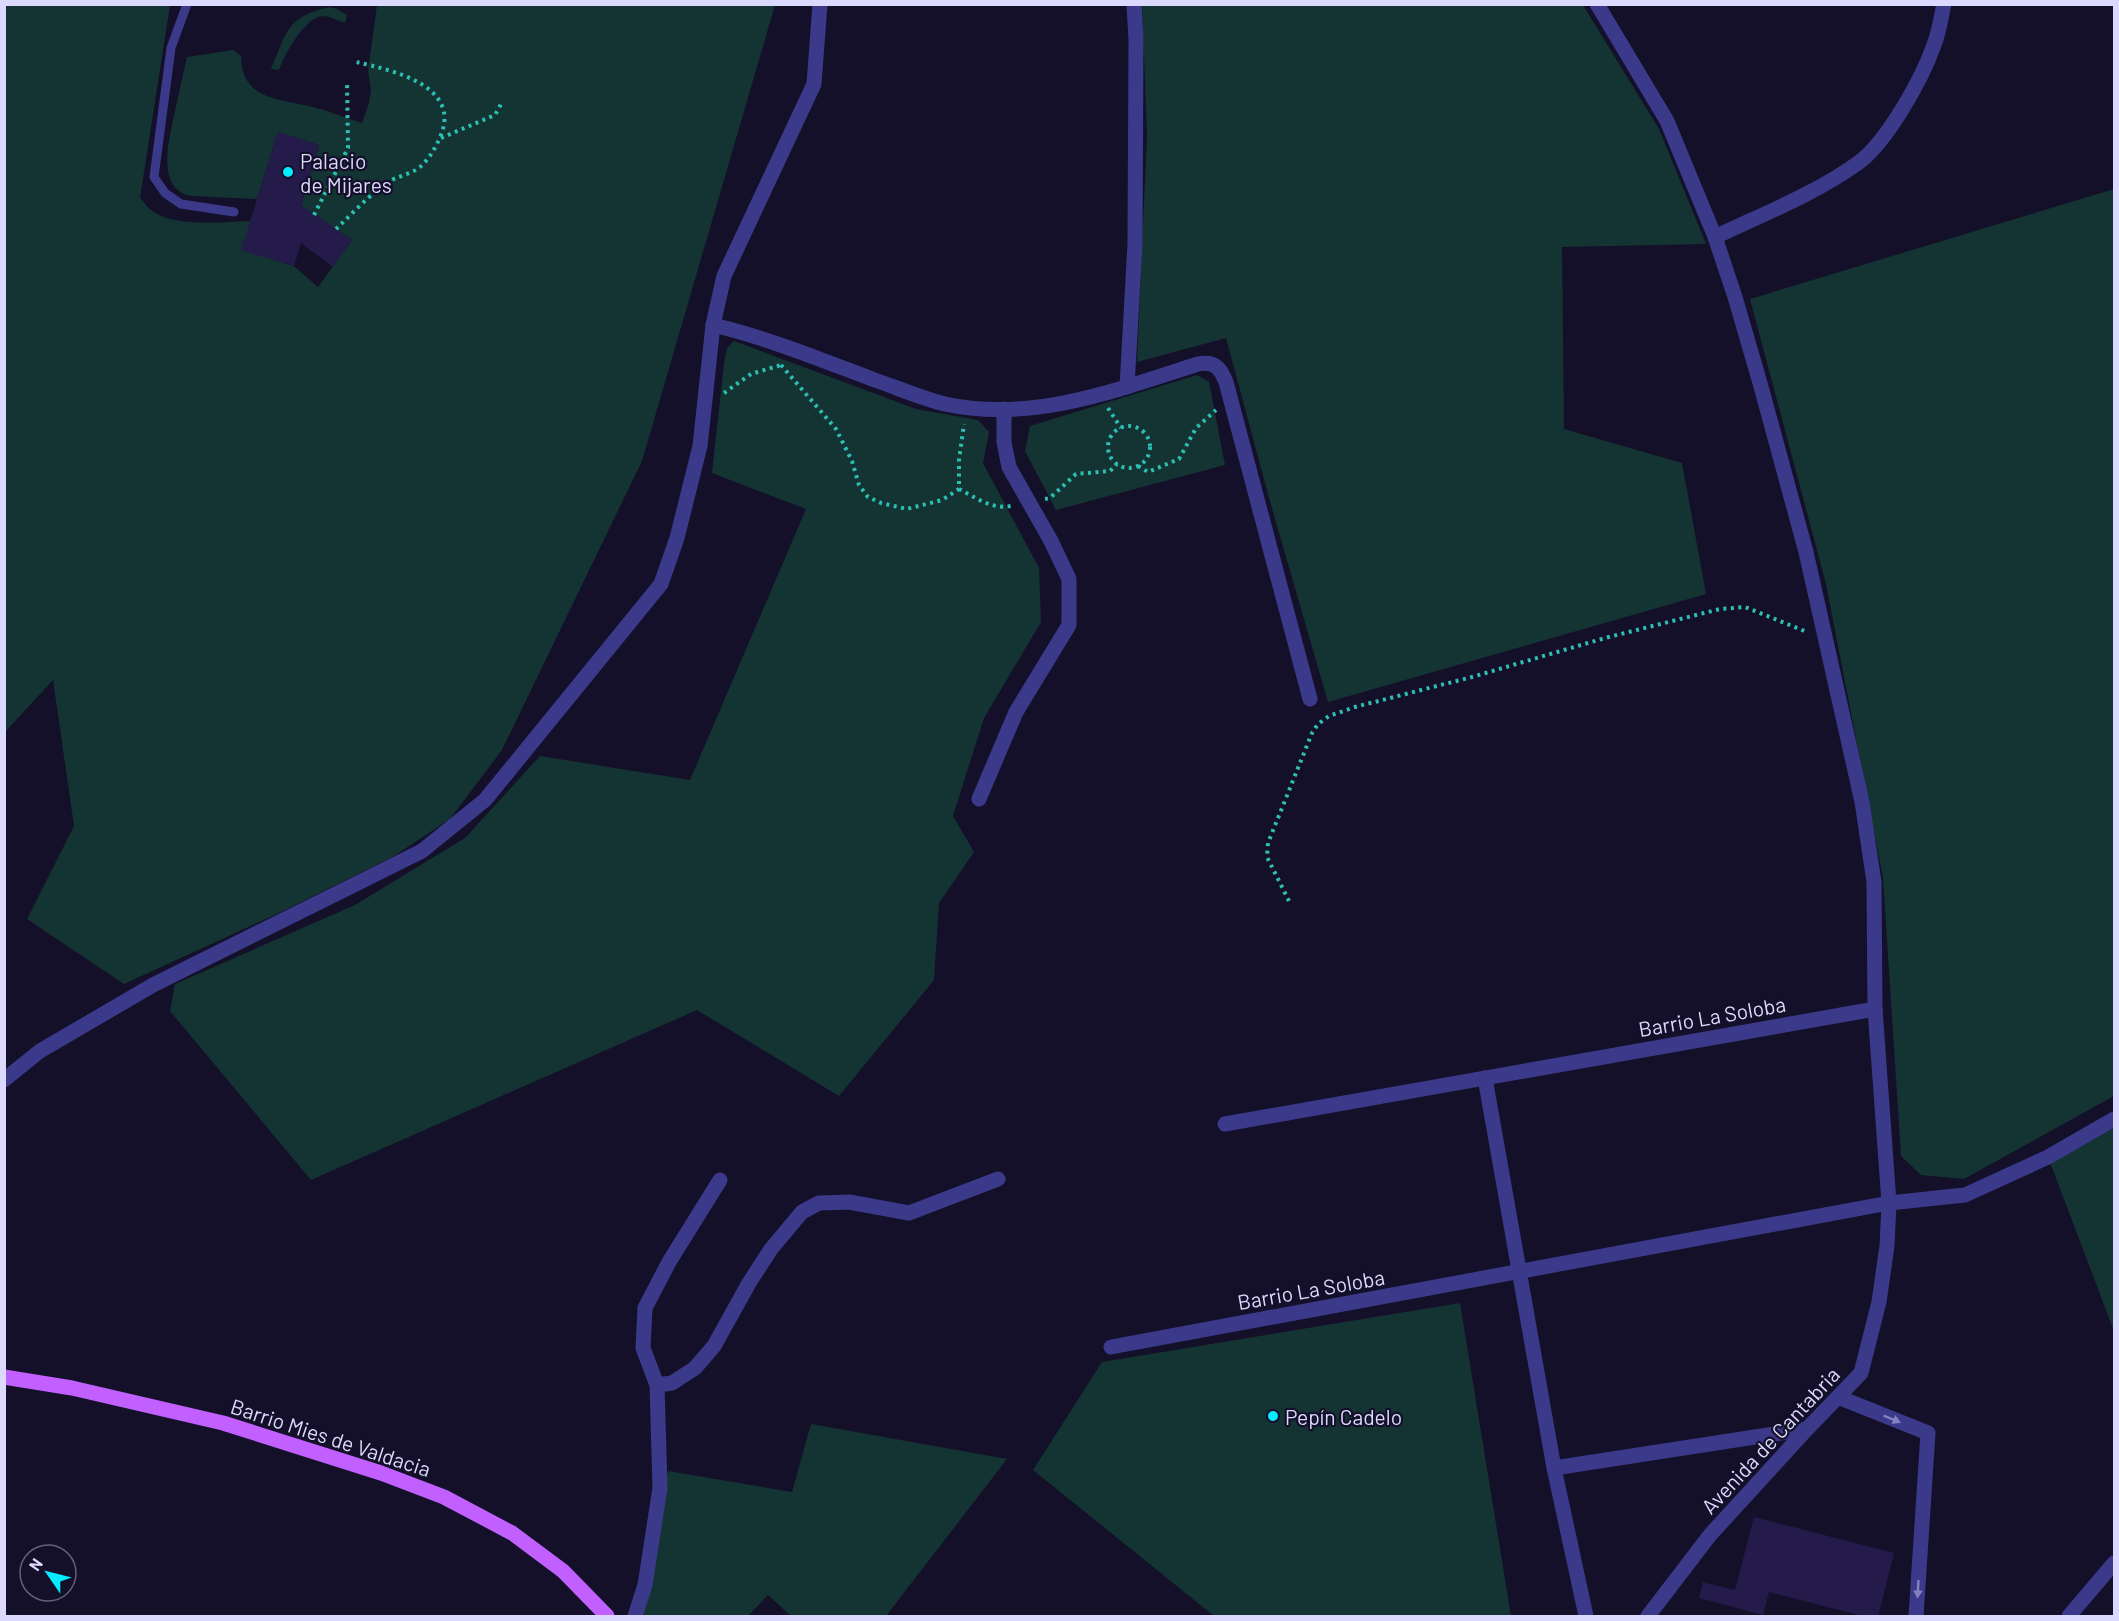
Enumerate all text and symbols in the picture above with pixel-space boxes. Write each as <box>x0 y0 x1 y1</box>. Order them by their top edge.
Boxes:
place label: Palacio de Mijares <box>300 148 392 197</box>
marker: Palacio de Mijares <box>281 165 295 179</box>
street label: Barrio La Soloba <box>1636 991 1788 1041</box>
street label: Barrio La Soloba <box>1235 1264 1387 1314</box>
street label: Avenida de Cantabria <box>1696 1362 1844 1518</box>
street label: Barrio Mies de Valdacia <box>228 1393 434 1481</box>
place label: Pepín Cadelo <box>1285 1404 1402 1429</box>
marker: Pepín Cadelo <box>1266 1409 1280 1423</box>
one-way arrow <box>1883 1415 1901 1424</box>
north arrow <box>18 1543 78 1603</box>
text: N <box>24 1554 46 1574</box>
one-way arrow <box>1913 1579 1922 1598</box>

